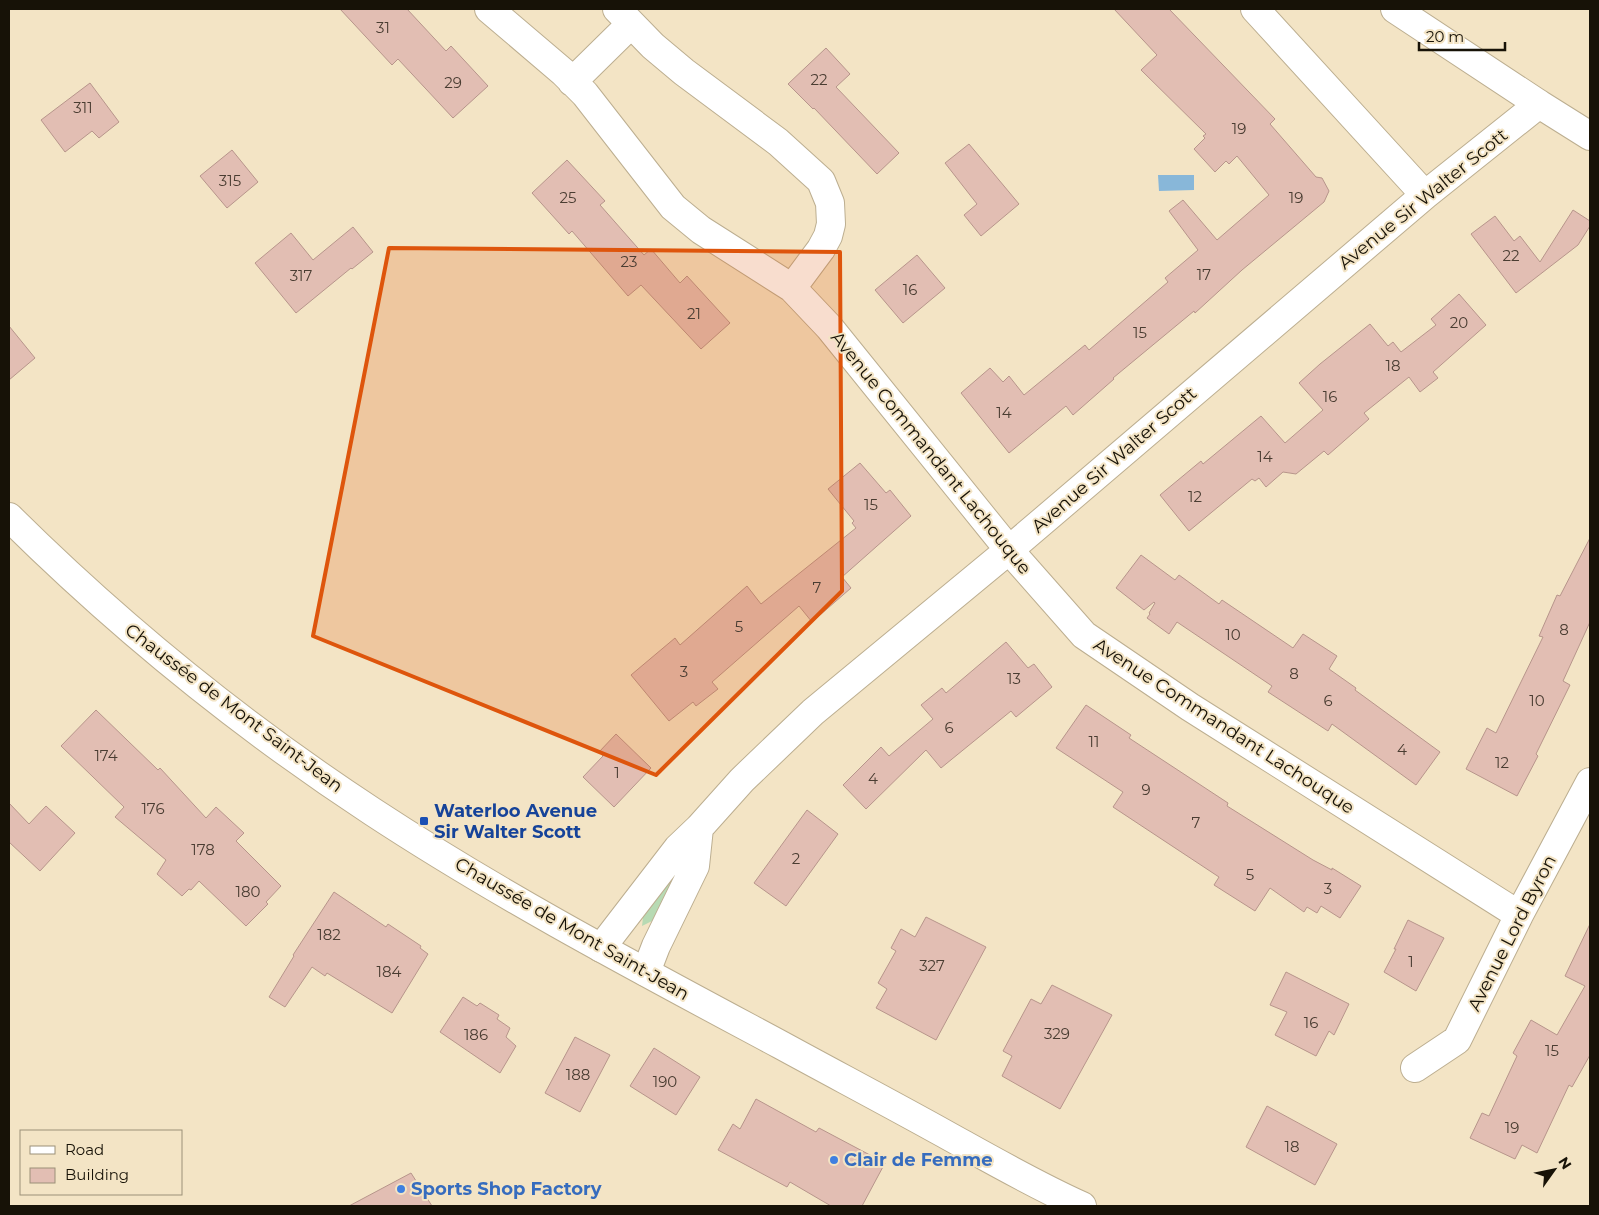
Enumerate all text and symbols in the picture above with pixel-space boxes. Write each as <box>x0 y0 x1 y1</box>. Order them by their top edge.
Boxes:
house number: 31 <box>376 18 390 37</box>
scale bar <box>1419 20 1505 52</box>
text: 20 m <box>1426 27 1464 46</box>
house number: 22 <box>810 70 828 89</box>
house number: 29 <box>444 73 462 92</box>
house number: 311 <box>73 98 93 117</box>
house number: 19 <box>1232 119 1246 138</box>
street label: Avenue Sir Walter Scott <box>1334 124 1512 274</box>
house number: 315 <box>219 171 241 190</box>
house number: 25 <box>559 188 577 207</box>
house number: 19 <box>1289 188 1303 207</box>
house number: 22 <box>1502 246 1520 265</box>
house number: 23 <box>621 252 637 271</box>
house number: 17 <box>1197 265 1211 284</box>
house number: 317 <box>290 266 313 285</box>
house number: 16 <box>903 280 917 299</box>
house number: 21 <box>687 304 701 323</box>
house number: 20 <box>1450 313 1468 332</box>
house number: 15 <box>1133 323 1147 342</box>
street label: Avenue Commandant Lachouque <box>826 327 1036 579</box>
house number: 18 <box>1386 356 1401 375</box>
street label: Avenue Sir Walter Scott <box>1027 382 1201 538</box>
house number: 16 <box>1323 387 1337 406</box>
house number: 14 <box>996 403 1012 422</box>
house number: 14 <box>1257 447 1273 466</box>
house number: 12 <box>1188 487 1202 506</box>
house number: 15 <box>864 495 878 514</box>
house number: 7 <box>813 578 822 597</box>
house number: 5 <box>735 617 743 636</box>
street label: Chaussée de Mont Saint-Jean <box>121 619 347 797</box>
house number: 8 <box>1559 620 1569 639</box>
house number: 10 <box>1225 625 1241 644</box>
street label: Avenue Commandant Lachouque <box>1090 633 1359 819</box>
house number: 3 <box>680 662 688 681</box>
house number: 8 <box>1289 664 1299 683</box>
house number: 13 <box>1007 669 1021 688</box>
house number: 6 <box>1323 691 1333 710</box>
house number: 10 <box>1529 691 1545 710</box>
house number: 6 <box>944 718 954 737</box>
house number: 11 <box>1089 732 1099 751</box>
house number: 4 <box>1397 740 1407 759</box>
house number: 174 <box>94 746 118 765</box>
house number: 12 <box>1495 753 1509 772</box>
house number: 1 <box>614 763 620 782</box>
house number: 4 <box>868 769 878 788</box>
house number: 9 <box>1141 780 1151 799</box>
house number: 176 <box>141 799 165 818</box>
place label: Waterloo Avenue Sir Walter Scott <box>434 800 597 843</box>
house number: 7 <box>1192 813 1201 832</box>
marker: Waterloo Avenue Sir Walter Scott <box>418 815 430 827</box>
house number: 178 <box>191 840 215 859</box>
house number: 2 <box>792 849 800 868</box>
street label: Avenue Lord Byron <box>1463 851 1561 1015</box>
street label: Chaussée de Mont Saint-Jean <box>451 853 693 1005</box>
house number: 5 <box>1246 865 1254 884</box>
house number: 3 <box>1324 879 1332 898</box>
house number: 180 <box>236 882 261 901</box>
house number: 182 <box>317 925 341 944</box>
house number: 1 <box>1408 952 1414 971</box>
house number: 327 <box>919 956 945 975</box>
house number: 184 <box>377 962 402 981</box>
house number: 16 <box>1304 1013 1318 1032</box>
house number: 329 <box>1044 1024 1070 1043</box>
house number: 186 <box>464 1025 488 1044</box>
house number: 15 <box>1545 1041 1559 1060</box>
house number: 188 <box>566 1065 590 1084</box>
house number: 190 <box>653 1072 677 1091</box>
house number: 19 <box>1505 1118 1519 1137</box>
legend <box>20 1130 182 1195</box>
house number: 18 <box>1285 1137 1300 1156</box>
text: Road <box>65 1140 104 1159</box>
north arrow <box>1529 1145 1579 1195</box>
place label: Clair de Femme <box>844 1149 993 1171</box>
text: N <box>1554 1153 1576 1173</box>
marker: Clair de Femme <box>828 1154 840 1166</box>
text: Building <box>65 1165 129 1184</box>
place label: Sports Shop Factory <box>411 1178 602 1200</box>
marker: Sports Shop Factory <box>395 1183 407 1195</box>

